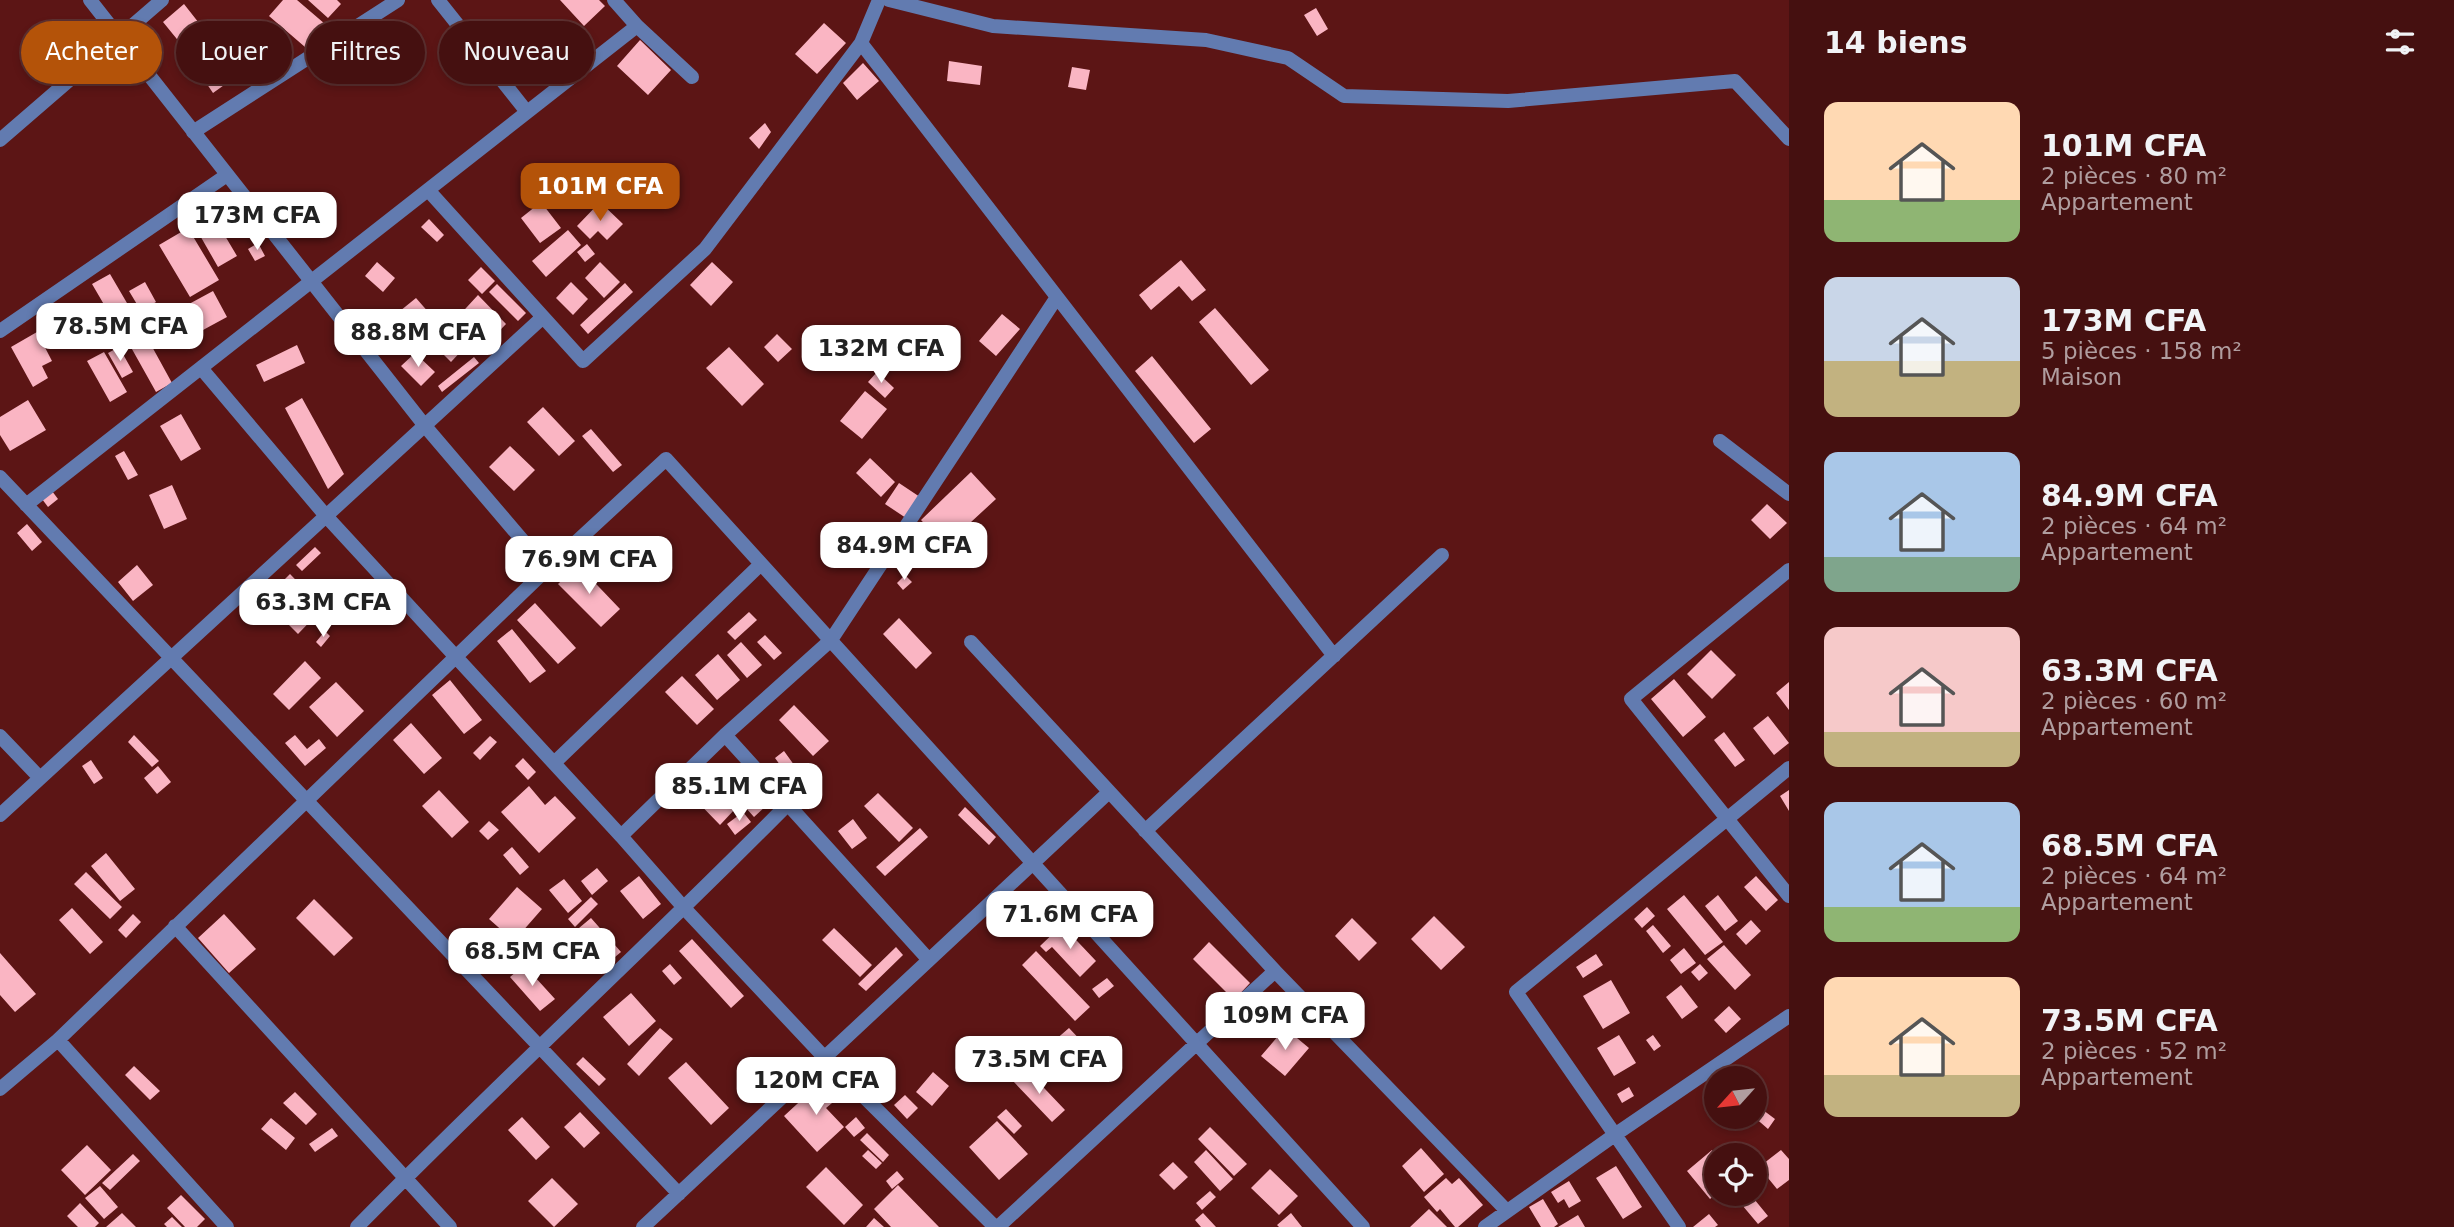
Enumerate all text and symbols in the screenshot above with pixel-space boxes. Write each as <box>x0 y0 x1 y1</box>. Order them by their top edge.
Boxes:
chip: Acheter <box>21 21 162 84</box>
chip: Louer <box>176 21 292 84</box>
chip: Filtres <box>306 21 425 84</box>
chip: Nouveau <box>439 21 594 84</box>
icon: filters <box>2381 23 2419 61</box>
text: 14 biens <box>1824 25 1968 60</box>
text: 101M CFA <box>2041 128 2206 163</box>
icon: home <box>1880 130 1964 214</box>
text: 2 pièces · 80 m² <box>2041 163 2227 189</box>
pin: 101M CFA <box>528 164 672 223</box>
text: 101M CFA <box>537 173 663 199</box>
text: Appartement <box>2041 189 2193 215</box>
pin: 173M CFA <box>185 192 329 252</box>
text: 173M CFA <box>194 202 320 228</box>
text: 173M CFA <box>2041 303 2206 338</box>
pin: 78.5M CFA <box>40 304 200 363</box>
icon: home <box>1880 305 1964 389</box>
pin: 88.8M CFA <box>338 310 498 369</box>
text: 78.5M CFA <box>52 313 188 339</box>
text: 88.8M CFA <box>350 319 486 345</box>
pin: 132M CFA <box>809 326 953 385</box>
text: 132M CFA <box>818 335 944 361</box>
text: 5 pièces · 158 m² <box>2041 338 2242 364</box>
text: Maison <box>2041 364 2122 390</box>
text: 84.9M CFA <box>2041 478 2218 513</box>
icon: home <box>1880 480 1964 564</box>
text: 2 pièces · 64 m² <box>2041 513 2227 539</box>
pin: 84.9M CFA <box>824 522 984 582</box>
text: 84.9M CFA <box>836 532 972 558</box>
pin: 76.9M CFA <box>509 536 669 596</box>
text: Appartement <box>2041 539 2193 565</box>
text: 76.9M CFA <box>521 546 657 572</box>
pin: 63.3M CFA <box>243 580 403 639</box>
text: 63.3M CFA <box>255 589 391 615</box>
text: 63.3M CFA <box>2041 653 2218 688</box>
icon: home <box>1880 655 1964 739</box>
text: 2 pièces · 60 m² <box>2041 688 2227 714</box>
text: Appartement <box>2041 714 2193 740</box>
pin: 85.1M CFA <box>659 764 819 823</box>
text: 85.1M CFA <box>671 773 807 799</box>
text: 68.5M CFA <box>2041 828 2218 863</box>
icon: home <box>1880 830 1964 914</box>
text: 2 pièces · 64 m² <box>2041 863 2227 889</box>
text: Appartement <box>2041 889 2193 915</box>
pin: 71.6M CFA <box>990 892 1150 951</box>
text: 71.6M CFA <box>1002 901 1138 927</box>
pin: 68.5M CFA <box>452 928 612 988</box>
text: 68.5M CFA <box>464 938 600 964</box>
pin: 109M CFA <box>1213 992 1357 1052</box>
text: 109M CFA <box>1222 1002 1348 1028</box>
text: 73.5M CFA <box>2041 1003 2218 1038</box>
icon: home <box>1880 1005 1964 1089</box>
pin: 73.5M CFA <box>959 1036 1119 1096</box>
text: 2 pièces · 52 m² <box>2041 1038 2227 1064</box>
text: 73.5M CFA <box>971 1046 1107 1072</box>
pin: 120M CFA <box>744 1058 888 1117</box>
text: Appartement <box>2041 1064 2193 1090</box>
north arrow <box>1704 1066 1768 1129</box>
map controls <box>1704 1066 1767 1206</box>
text: 120M CFA <box>753 1067 879 1093</box>
button: locate <box>1704 1143 1767 1206</box>

